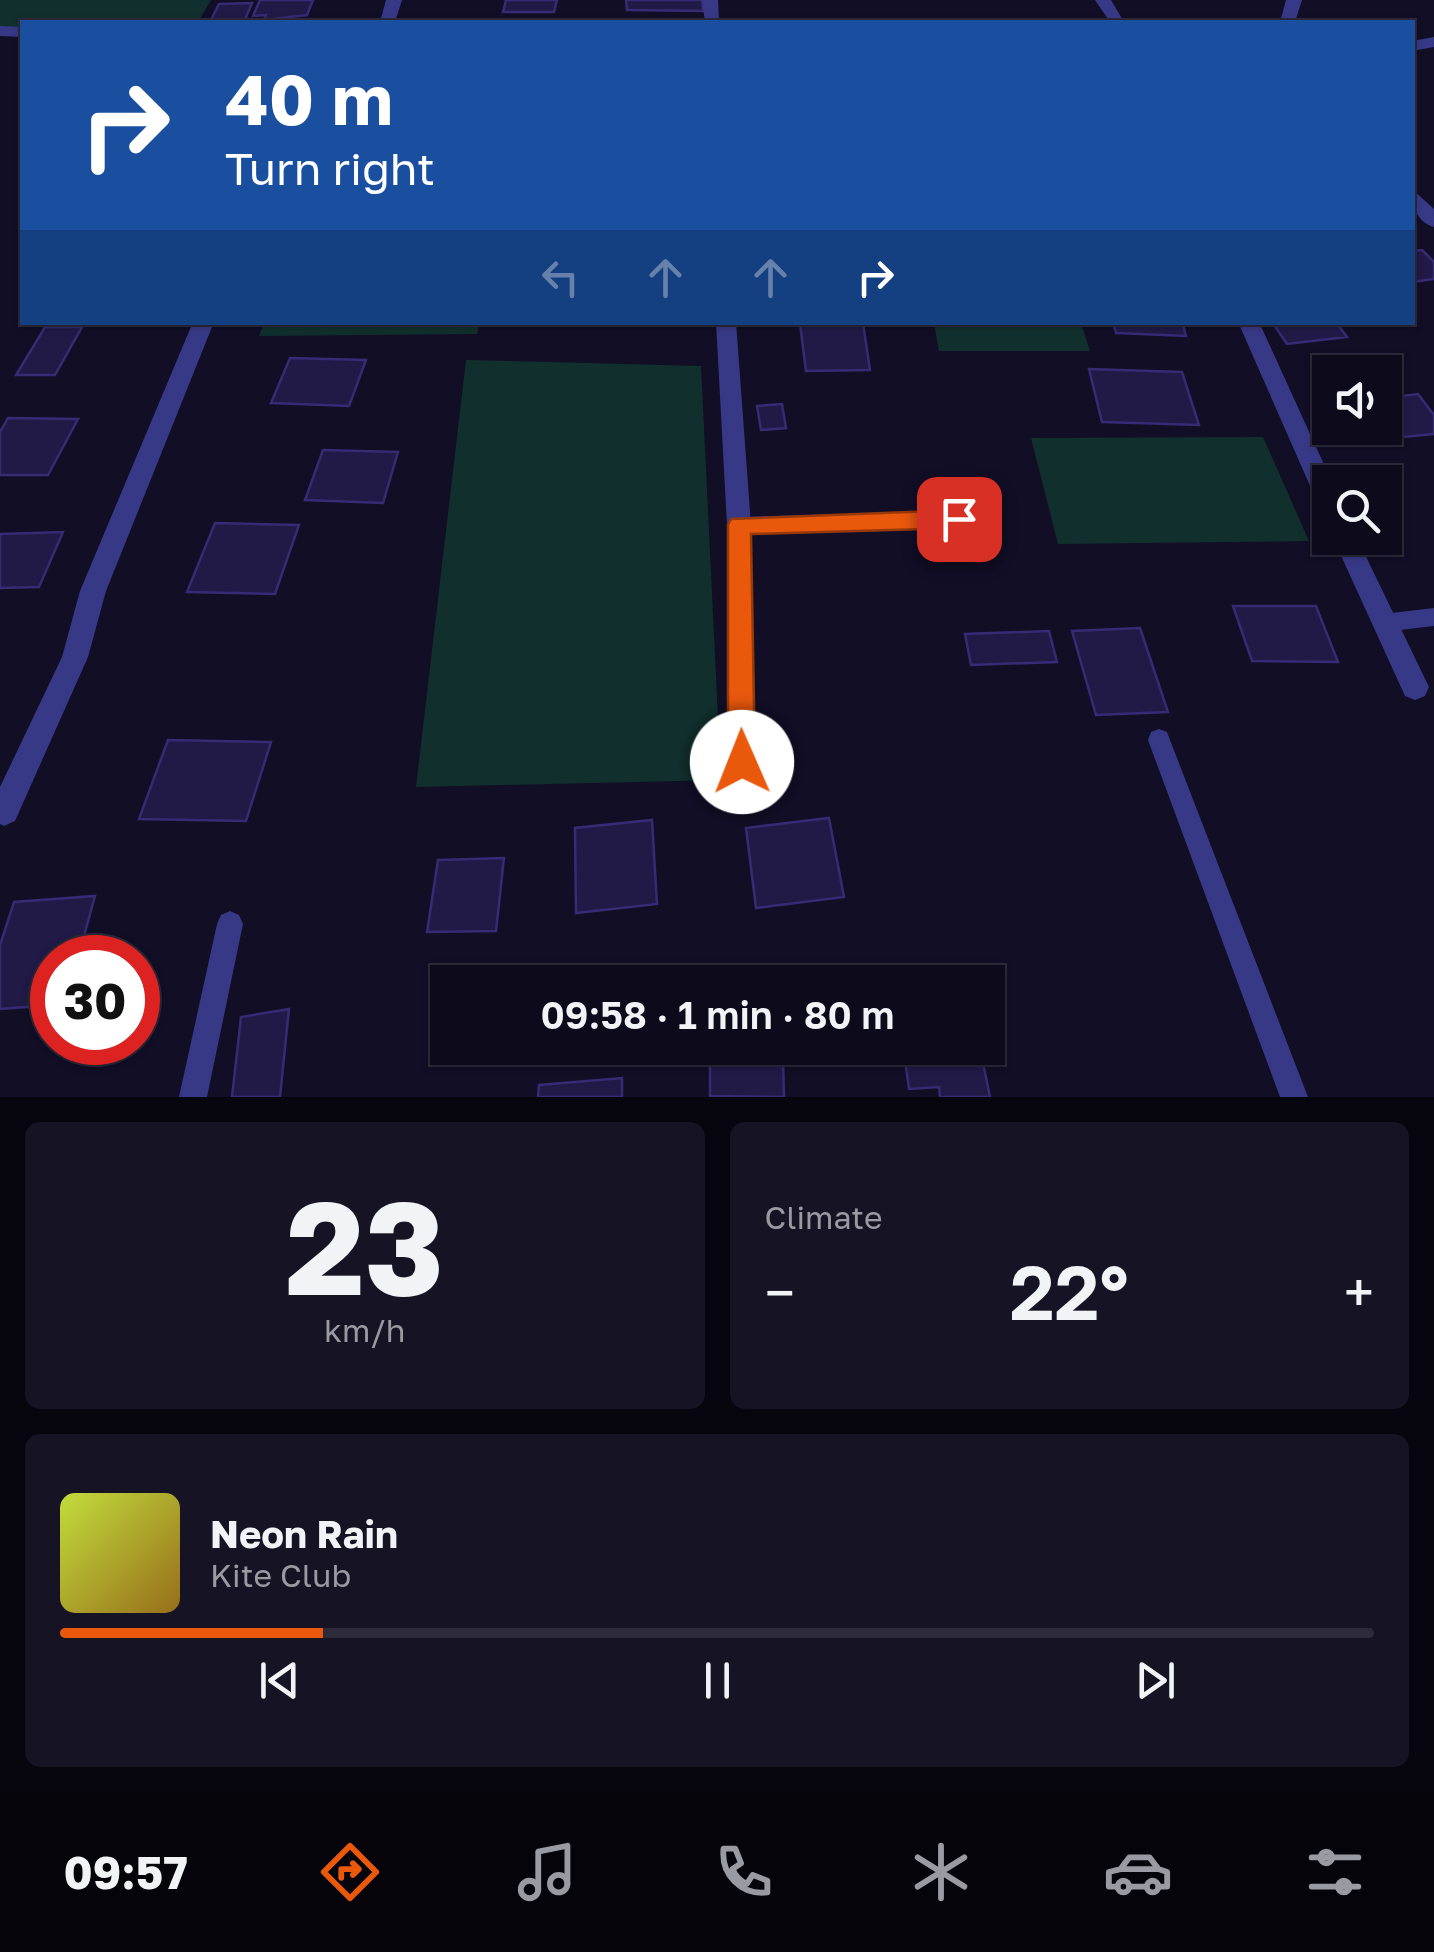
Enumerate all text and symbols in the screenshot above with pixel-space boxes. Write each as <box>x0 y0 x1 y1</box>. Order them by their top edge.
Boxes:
text: 40 m <box>225 56 393 140</box>
icon: right <box>60 60 190 190</box>
text: Turn right <box>225 141 435 195</box>
icon: left <box>533 250 588 305</box>
icon: ahead <box>638 250 693 305</box>
icon: ahead <box>743 250 798 305</box>
icon: right <box>848 250 903 305</box>
map controls <box>1312 355 1402 555</box>
button: sound <box>1312 355 1402 445</box>
button: search <box>1312 465 1402 555</box>
pin <box>917 477 1002 562</box>
icon: arrive <box>932 492 987 547</box>
position arrow <box>690 710 794 814</box>
speed limit sign: 30 <box>30 935 160 1065</box>
text: 09:58 · 1 min · 80 m <box>540 992 895 1037</box>
text: 23 <box>285 1168 444 1324</box>
text: Climate <box>765 1198 883 1236</box>
text: 22° <box>1010 1246 1129 1337</box>
text: − <box>765 1259 795 1325</box>
text: + <box>1344 1259 1374 1325</box>
text: km/h <box>324 1311 405 1349</box>
text: Neon Rain <box>210 1511 398 1556</box>
text: Kite Club <box>210 1556 351 1594</box>
icon: previous <box>252 1653 307 1708</box>
icon: pause <box>690 1653 745 1708</box>
icon: next <box>1128 1653 1183 1708</box>
icon: directions <box>315 1837 385 1907</box>
icon: music <box>512 1837 582 1907</box>
icon: phone <box>709 1837 779 1907</box>
icon: climate <box>906 1837 976 1907</box>
icon: car <box>1103 1837 1173 1907</box>
icon: filters <box>1300 1837 1370 1907</box>
text: 09:57 <box>64 1845 188 1899</box>

